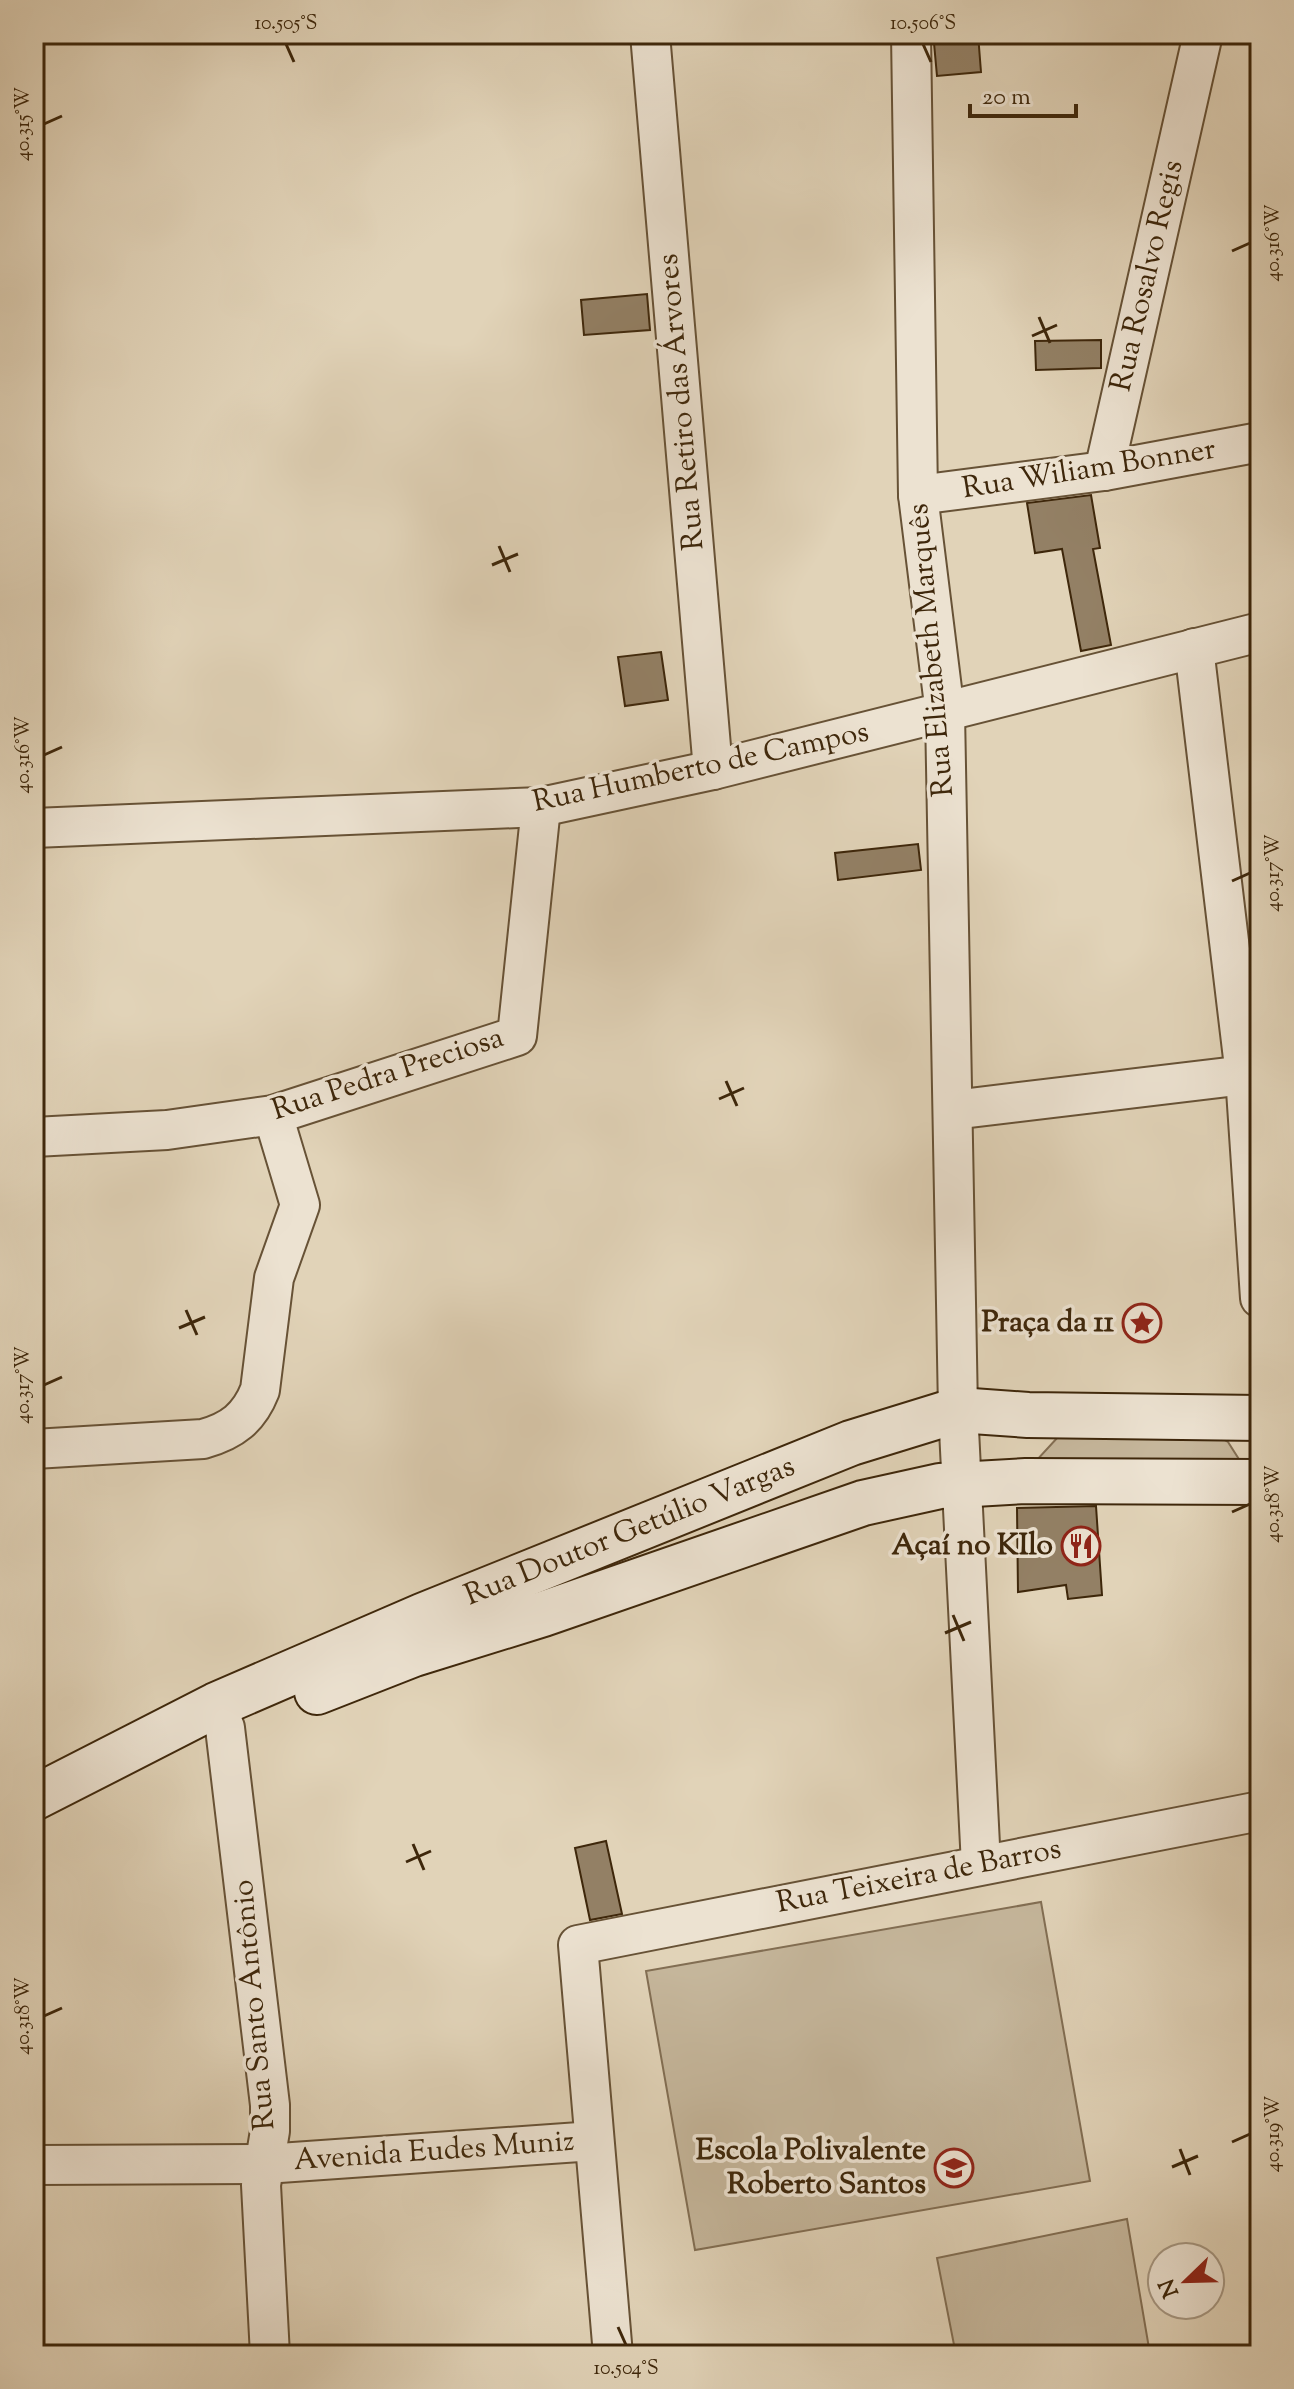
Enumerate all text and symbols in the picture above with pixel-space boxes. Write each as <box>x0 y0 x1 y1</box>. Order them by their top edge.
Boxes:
text: 10.505°S <box>254 10 318 39</box>
text: 10.506°S <box>890 10 956 39</box>
scale bar <box>970 68 1076 118</box>
text: 20 m <box>982 81 1031 115</box>
text: 40.315°W <box>10 87 39 161</box>
street label: Rua Rosalvo Regis <box>1100 156 1196 396</box>
text: 40.316°W <box>1260 204 1289 282</box>
street label: Rua Retiro das Árvores <box>648 252 716 552</box>
street label: Rua Wiliam Bonner <box>959 429 1219 511</box>
street label: Rua Elizabeth Marquês <box>898 502 966 798</box>
street label: Rua Humberto de Campos <box>529 711 873 825</box>
text: 40.316°W <box>10 716 39 794</box>
text: 40.317°W <box>1260 834 1289 912</box>
street label: Rua Pedra Preciosa <box>266 1017 510 1133</box>
place label: Praça da 11 <box>981 1302 1115 1345</box>
place icon: Praça da 11 <box>1121 1302 1163 1344</box>
text: 40.317°W <box>10 1346 39 1424</box>
street label: Rua Doutor Getúlio Vargas <box>458 1446 802 1618</box>
text: 40.318°W <box>1260 1465 1289 1543</box>
place label: Açaí no KIlo <box>892 1525 1053 1568</box>
restaurant icon: Açaí no KIlo <box>1060 1525 1102 1567</box>
street label: Rua Teixeira de Barros <box>773 1828 1065 1926</box>
street label: Rua Santo Antônio <box>223 1878 287 2132</box>
text: 40.318°W <box>10 1977 39 2055</box>
text: 40.319°W <box>1260 2096 1289 2172</box>
street label: Avenida Eudes Muniz <box>292 2121 576 2183</box>
place label: Escola Polivalente Roberto Santos <box>696 2130 926 2207</box>
school or university icon: Escola Polivalente Roberto Santos <box>933 2147 975 2189</box>
north arrow <box>1146 2241 1226 2321</box>
text: N <box>1152 2273 1189 2302</box>
text: 10.504°S <box>593 2355 659 2384</box>

